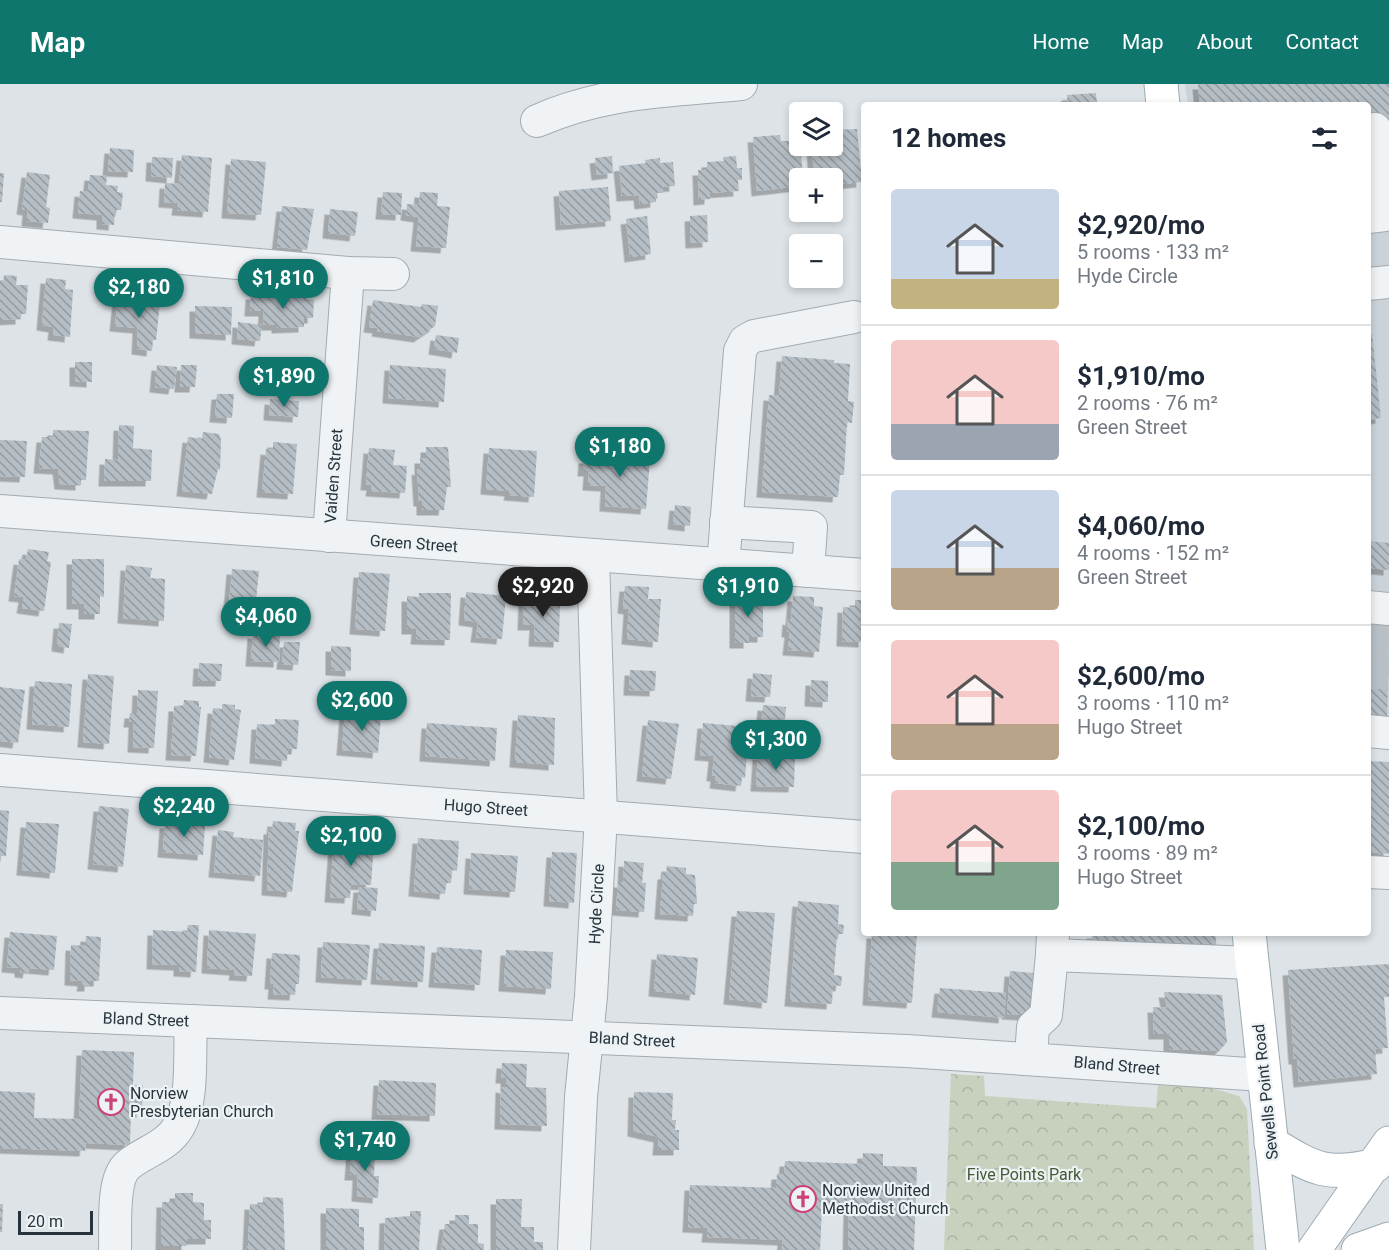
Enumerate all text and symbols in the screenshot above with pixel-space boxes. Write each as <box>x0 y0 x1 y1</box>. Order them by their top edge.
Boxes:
text: Map <box>30 26 85 59</box>
text: Home <box>1033 30 1089 54</box>
text: Map <box>1122 30 1164 54</box>
text: About <box>1197 30 1253 54</box>
text: Contact <box>1286 30 1359 54</box>
map controls <box>789 102 843 288</box>
button: layers <box>789 102 843 156</box>
icon: filters <box>1308 122 1341 155</box>
text: 12 homes <box>891 123 1006 153</box>
button: + <box>789 168 843 222</box>
text: $2,920/mo <box>1077 210 1205 240</box>
icon: home <box>939 213 1011 285</box>
button: − <box>789 234 843 288</box>
text: 5 rooms · 133 m² <box>1077 240 1229 264</box>
pin: $1,810 <box>234 259 332 310</box>
text: Hyde Circle <box>1077 264 1178 288</box>
text: $1,810 <box>252 266 314 290</box>
pin: $2,180 <box>90 268 188 319</box>
text: $2,180 <box>108 275 170 299</box>
pin: $1,890 <box>235 357 333 408</box>
text: $1,910/mo <box>1077 361 1205 391</box>
text: $1,890 <box>253 364 315 388</box>
icon: home <box>939 364 1011 436</box>
text: 2 rooms · 76 m² <box>1077 391 1218 415</box>
text: Green Street <box>1077 415 1187 439</box>
pin: $1,180 <box>571 427 669 478</box>
street label: Vaiden Street <box>321 428 346 524</box>
text: $1,180 <box>589 434 651 458</box>
text: $4,060/mo <box>1077 511 1205 541</box>
icon: home <box>939 514 1011 586</box>
street label: Green Street <box>369 531 459 556</box>
text: 4 rooms · 152 m² <box>1077 541 1229 565</box>
text: Green Street <box>1077 565 1187 589</box>
pin: $2,920 <box>494 567 592 618</box>
pin: $1,910 <box>699 567 797 618</box>
text: $2,920 <box>512 574 574 598</box>
text: $1,910 <box>717 574 779 598</box>
pin: $4,060 <box>217 597 315 648</box>
text: $4,060 <box>235 604 297 628</box>
text: $2,600/mo <box>1077 661 1205 691</box>
icon: home <box>939 664 1011 736</box>
pin: $2,600 <box>313 681 411 732</box>
text: $2,600 <box>331 688 393 712</box>
text: 3 rooms · 110 m² <box>1077 691 1229 715</box>
text: Hugo Street <box>1077 715 1183 739</box>
pin: $1,300 <box>727 720 825 771</box>
text: $1,300 <box>745 727 807 751</box>
pin: $2,240 <box>135 787 233 838</box>
text: $2,240 <box>153 794 215 818</box>
street label: Hugo Street <box>443 795 529 820</box>
text: $2,100/mo <box>1077 811 1205 841</box>
icon: home <box>939 814 1011 886</box>
pin: $2,100 <box>302 816 400 867</box>
text: $2,100 <box>320 823 382 847</box>
text: 3 rooms · 89 m² <box>1077 841 1218 865</box>
street label: Hyde Circle <box>585 863 608 945</box>
text: Hugo Street <box>1077 865 1183 889</box>
street label: Bland Street <box>102 1008 190 1031</box>
street label: Sewells Point Road <box>1249 1023 1282 1161</box>
street label: Bland Street <box>588 1028 676 1051</box>
street label: Bland Street <box>1073 1052 1161 1079</box>
place label: Norview Presbyterian Church <box>130 1084 274 1121</box>
church icon: Norview Presbyterian Church <box>96 1087 126 1117</box>
pin: $1,740 <box>316 1121 414 1172</box>
text: $1,740 <box>334 1128 396 1152</box>
park label: Five Points Park <box>967 1165 1082 1184</box>
place label: Norview United Methodist Church <box>822 1181 949 1218</box>
church icon: Norview United Methodist Church <box>788 1184 818 1214</box>
scale bar <box>18 1208 93 1236</box>
text: 20 m <box>27 1212 63 1231</box>

